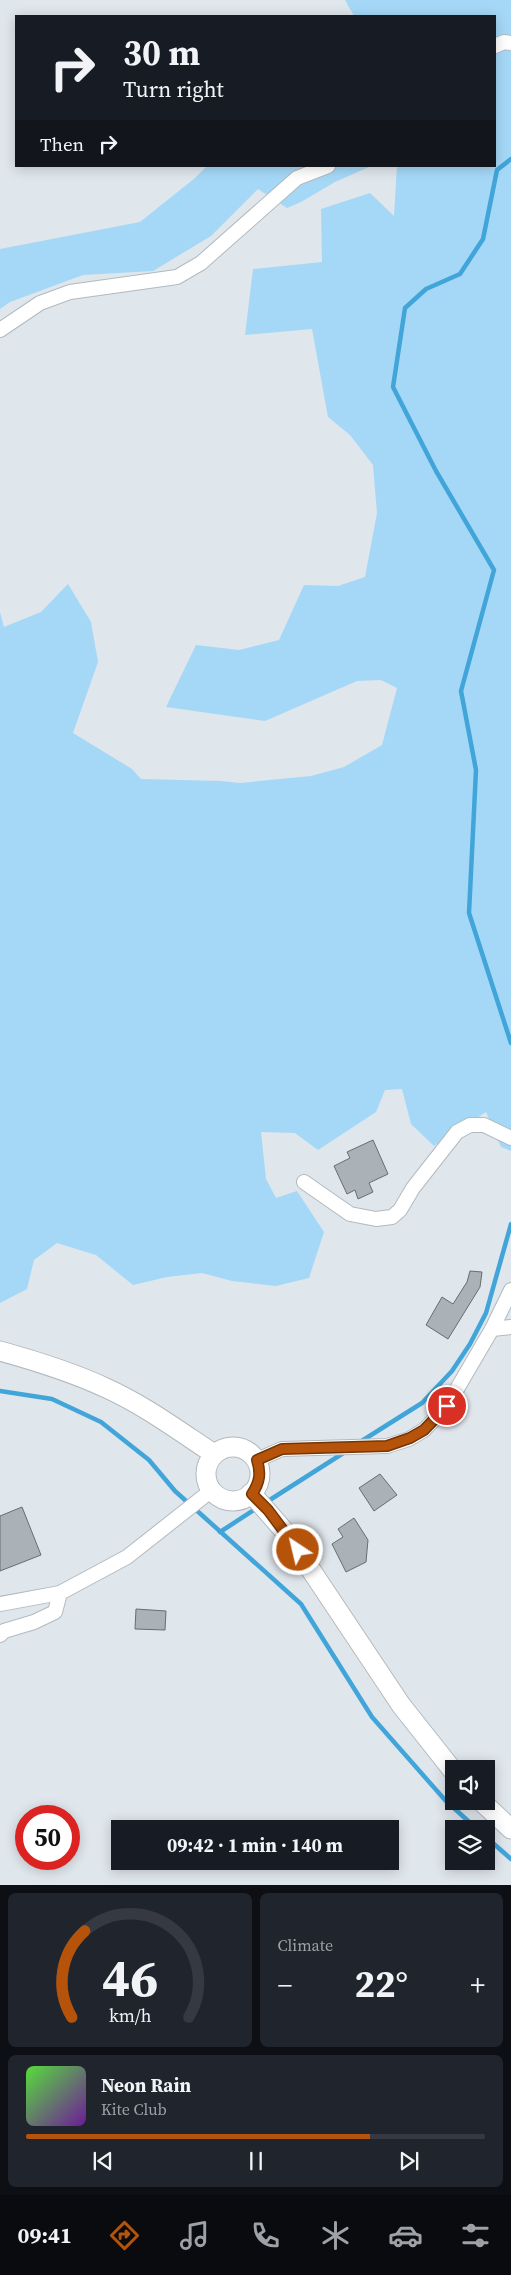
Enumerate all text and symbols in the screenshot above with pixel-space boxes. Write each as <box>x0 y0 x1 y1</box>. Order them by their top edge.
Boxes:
text: 30 m <box>123 29 200 77</box>
icon: right <box>40 35 105 100</box>
text: Turn right <box>123 74 224 104</box>
icon: right <box>94 130 122 158</box>
text: Then <box>40 131 84 157</box>
pin <box>426 1385 468 1427</box>
icon: arrive <box>433 1392 461 1420</box>
position arrow <box>271 1523 323 1575</box>
map controls <box>445 1760 495 1870</box>
button: sound <box>445 1760 495 1810</box>
speed limit sign: 50 <box>15 1805 80 1870</box>
button: layers <box>445 1820 495 1870</box>
text: 09:42 · 1 min · 140 m <box>167 1832 343 1858</box>
text: Climate <box>278 1934 333 1956</box>
text: 46 <box>102 1942 158 2013</box>
text: 22° <box>354 1958 408 2010</box>
text: − <box>278 1966 292 2004</box>
text: + <box>470 1966 485 2004</box>
text: km/h <box>108 2003 151 2028</box>
text: Neon Rain <box>101 2072 191 2098</box>
text: Kite Club <box>101 2098 167 2120</box>
icon: previous <box>89 2147 117 2175</box>
icon: pause <box>242 2147 270 2175</box>
icon: next <box>395 2147 423 2175</box>
icon: directions <box>107 2218 142 2253</box>
icon: music <box>177 2218 212 2253</box>
icon: phone <box>248 2218 283 2253</box>
icon: climate <box>318 2218 353 2253</box>
icon: car <box>388 2218 423 2253</box>
icon: filters <box>458 2218 493 2253</box>
text: 09:41 <box>18 2220 72 2250</box>

